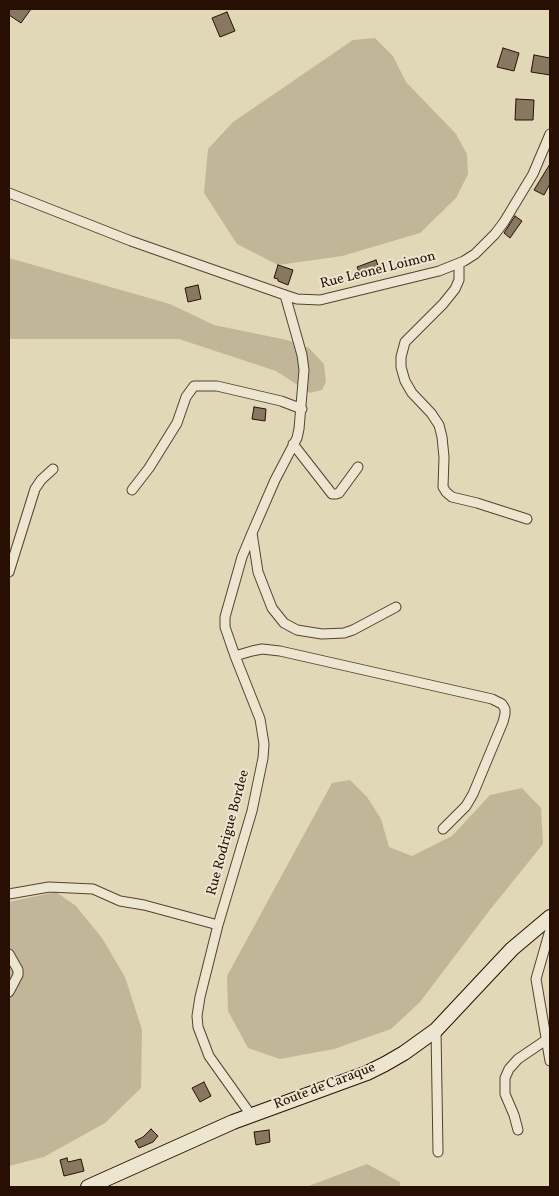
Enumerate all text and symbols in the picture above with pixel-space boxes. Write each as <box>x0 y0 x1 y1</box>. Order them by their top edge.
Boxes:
street label: Rue Leonel Loimon <box>318 249 438 293</box>
street label: Rue Rodrigue Bordee <box>204 768 254 898</box>
street label: Route de Caraque <box>272 1060 378 1114</box>

